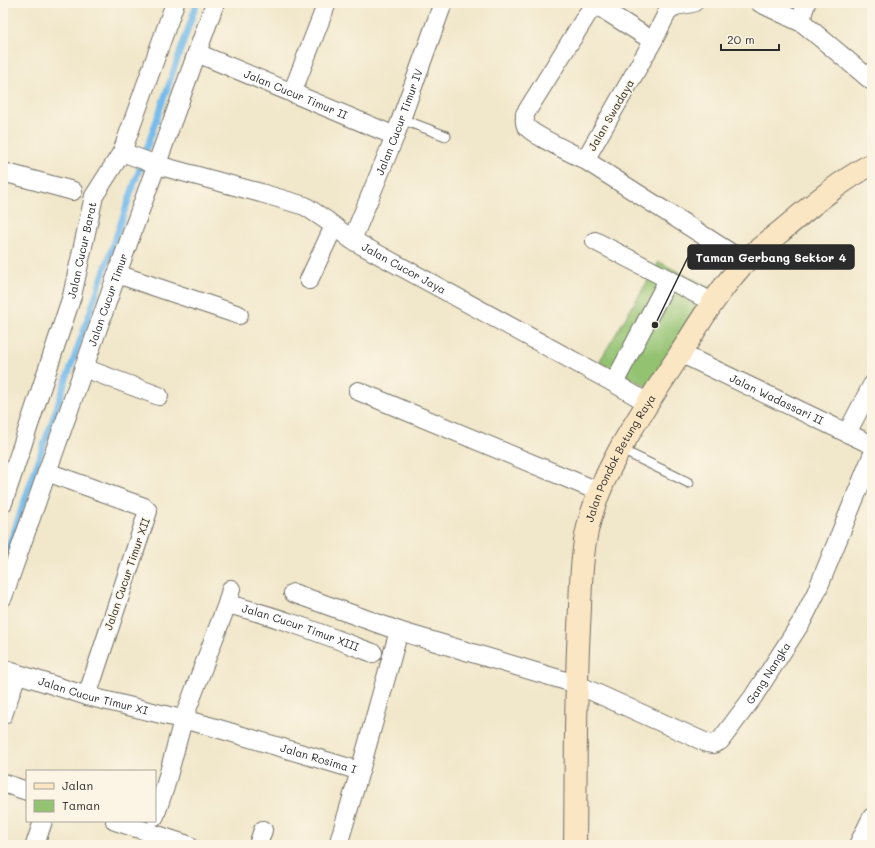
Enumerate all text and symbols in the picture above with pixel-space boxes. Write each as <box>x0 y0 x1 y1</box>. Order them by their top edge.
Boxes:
scale bar <box>721 26 779 52</box>
text: 20 m <box>727 31 755 47</box>
street label: Jalan Cucur Timur II <box>242 66 350 122</box>
street label: Jalan Cucur Timur IV <box>372 67 426 177</box>
street label: Jalan Swadaya <box>584 76 637 153</box>
street label: Jalan Cucur Barat <box>64 200 100 300</box>
street label: Jalan Cucor Jaya <box>359 239 449 297</box>
callout: Taman Gerbang Sektor 4 <box>688 245 854 269</box>
text: Taman Gerbang Sektor 4 <box>696 249 847 265</box>
street label: Jalan Cucur Timur <box>84 251 131 348</box>
street label: Jalan Wadassari II <box>727 370 826 428</box>
street label: Jalan Pondok Betung Raya <box>582 391 659 523</box>
street label: Jalan Cucur Timur XII <box>100 516 153 632</box>
street label: Jalan Cucur Timur XIII <box>240 600 361 654</box>
street label: Gang Nangka <box>742 639 794 707</box>
street label: Jalan Cucur Timur XI <box>36 673 150 718</box>
street label: Jalan Rosima I <box>279 740 358 777</box>
legend <box>26 770 156 822</box>
text: Jalan <box>62 777 93 793</box>
text: Taman <box>62 797 100 813</box>

